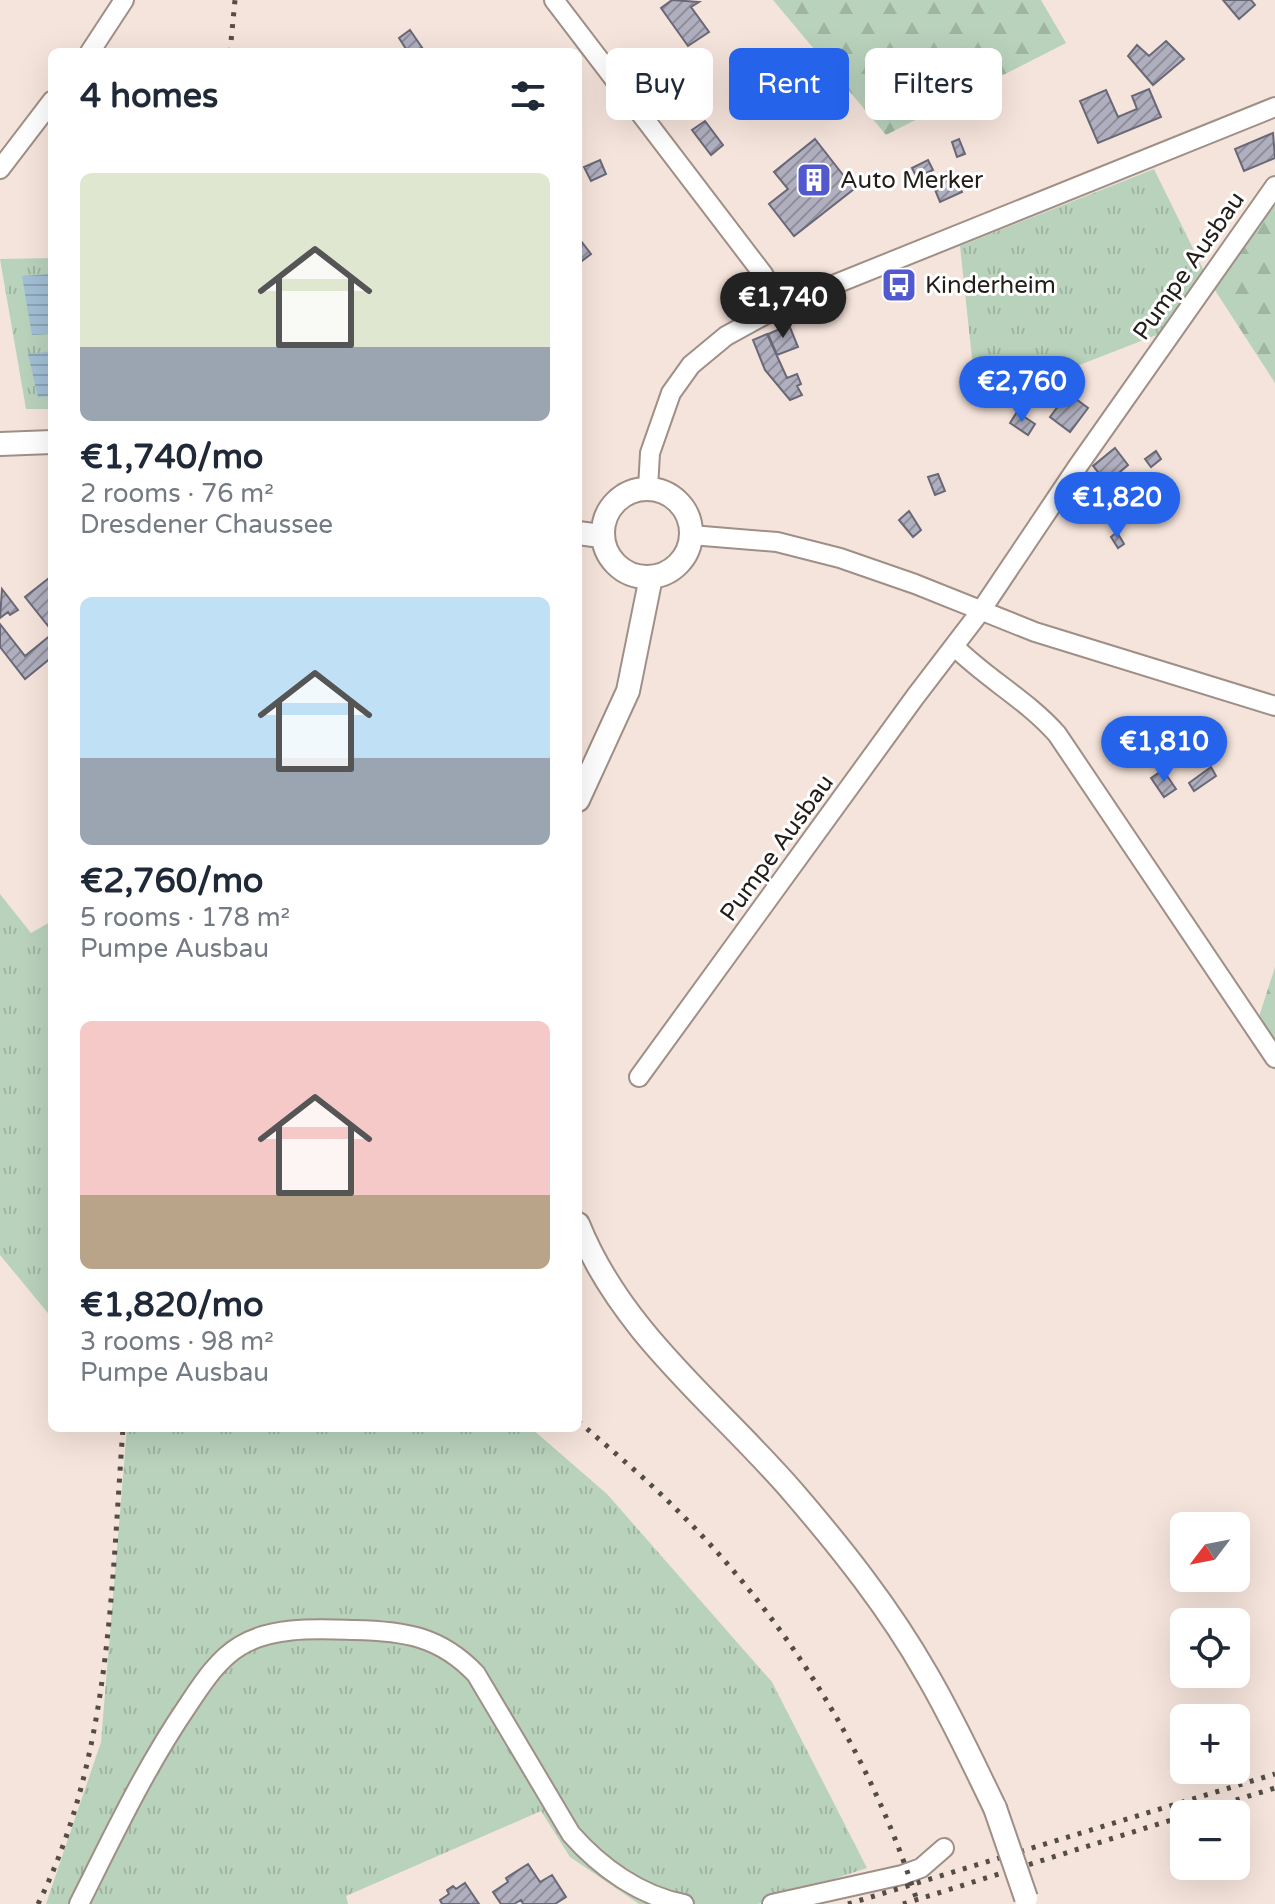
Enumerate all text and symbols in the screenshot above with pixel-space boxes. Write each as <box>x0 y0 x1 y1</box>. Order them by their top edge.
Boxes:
chip: Buy <box>606 48 713 120</box>
chip: Rent <box>729 48 849 120</box>
chip: Filters <box>865 48 1002 120</box>
icon: filters <box>506 74 550 118</box>
text: 4 homes <box>80 76 218 117</box>
building icon: Auto Merker <box>795 161 833 199</box>
place label: Auto Merker <box>840 166 984 195</box>
street label: Pumpe Ausbau <box>1127 186 1251 346</box>
icon: home <box>243 225 387 369</box>
bus stop icon: Kinderheim <box>880 266 918 304</box>
place label: Kinderheim <box>925 271 1056 300</box>
pin: €1,740 <box>718 272 848 340</box>
text: €1,740 <box>738 282 828 313</box>
pin: €2,760 <box>957 356 1087 424</box>
text: €2,760 <box>977 366 1067 397</box>
text: €1,740/mo <box>80 437 264 478</box>
pin: €1,820 <box>1052 472 1182 540</box>
text: 2 rooms · 76 m² <box>80 478 274 509</box>
text: €1,820 <box>1072 482 1162 513</box>
text: Dresdener Chaussee <box>80 509 333 540</box>
icon: home <box>243 649 387 793</box>
pin: €1,810 <box>1099 716 1229 784</box>
text: €1,810 <box>1119 726 1209 757</box>
street label: Pumpe Ausbau <box>714 769 840 927</box>
text: €2,760/mo <box>80 861 264 902</box>
text: 5 rooms · 178 m² <box>80 902 290 933</box>
text: Pumpe Ausbau <box>80 933 269 964</box>
icon: home <box>243 1073 387 1217</box>
text: €1,820/mo <box>80 1285 264 1326</box>
text: 3 rooms · 98 m² <box>80 1326 274 1357</box>
text: Pumpe Ausbau <box>80 1357 269 1388</box>
north arrow <box>1170 1512 1250 1592</box>
map controls <box>1170 1512 1250 1880</box>
button: locate <box>1170 1608 1250 1688</box>
button: + <box>1170 1704 1250 1784</box>
button: − <box>1170 1800 1250 1880</box>

